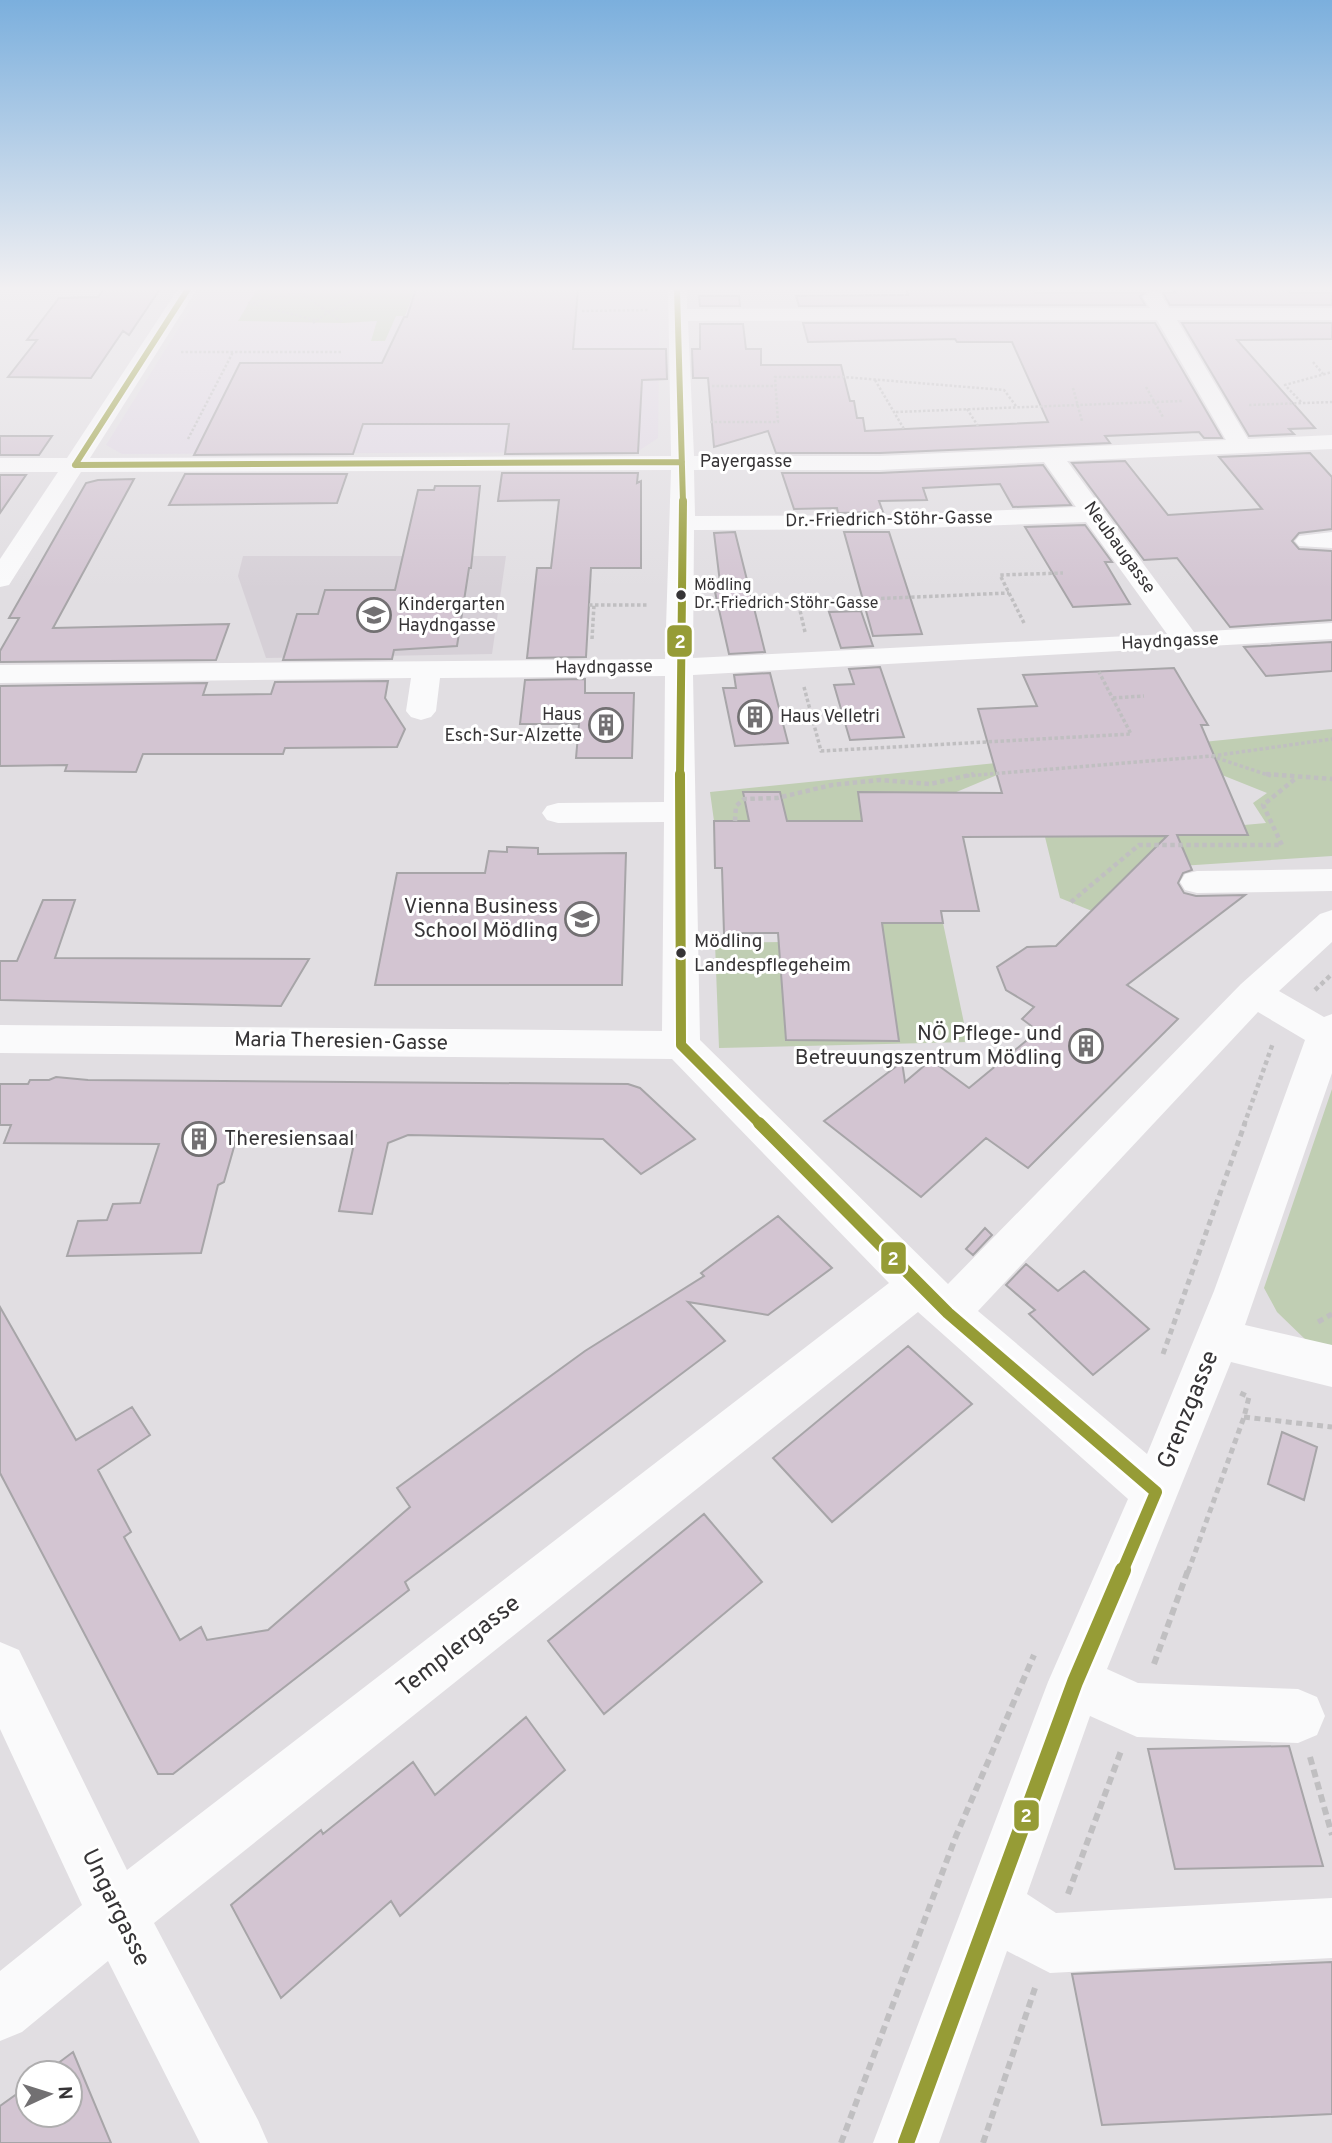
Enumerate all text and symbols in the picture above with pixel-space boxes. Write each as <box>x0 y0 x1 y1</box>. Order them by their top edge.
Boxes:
street label: Payergasse <box>700 451 792 474</box>
street label: Neubaugasse <box>1078 497 1160 599</box>
street label: Dr.-Friedrich-Stöhr-Gasse <box>785 507 993 533</box>
place label: Mödling Dr.-Friedrich-Stöhr-Gasse <box>694 576 878 614</box>
marker: Mödling Dr.-Friedrich-Stöhr-Gasse <box>674 588 688 602</box>
place label: Kindergarten Haydngasse <box>398 594 505 638</box>
school or university icon: Kindergarten Haydngasse <box>355 596 393 634</box>
line badge: 2 <box>666 624 693 658</box>
street label: Haydngasse <box>1121 628 1219 656</box>
text: 2 <box>674 631 686 655</box>
street label: Haydngasse <box>555 656 653 680</box>
building icon: Haus Velletri <box>736 698 774 736</box>
place label: Haus Esch-Sur-Alzette <box>444 704 582 748</box>
building icon: Haus Esch-Sur-Alzette <box>587 706 625 744</box>
place label: Haus Velletri <box>780 706 880 729</box>
place label: Vienna Business School Mödling <box>404 894 558 945</box>
school or university icon: Vienna Business School Mödling <box>563 900 601 938</box>
place label: Mödling Landespflegeheim <box>694 930 851 978</box>
marker: Mödling Landespflegeheim <box>674 946 688 960</box>
place label: NÖ Pflege- und Betreuungszentrum Mödling <box>795 1021 1062 1072</box>
street label: Maria Theresien-Gasse <box>234 1027 448 1057</box>
building icon: NÖ Pflege- und Betreuungszentrum Mödling <box>1067 1027 1105 1065</box>
building icon: Theresiensaal <box>180 1120 218 1158</box>
place label: Theresiensaal <box>224 1126 354 1153</box>
line badge: 2 <box>880 1241 907 1275</box>
text: 2 <box>887 1248 899 1272</box>
street label: Grenzgasse <box>1152 1346 1226 1474</box>
street label: Templergasse <box>391 1589 527 1705</box>
line badge: 2 <box>1013 1799 1040 1832</box>
text: 2 <box>1020 1805 1032 1829</box>
street label: Ungargasse <box>74 1844 156 1972</box>
north arrow <box>14 2059 84 2129</box>
text: N <box>52 2085 76 2101</box>

